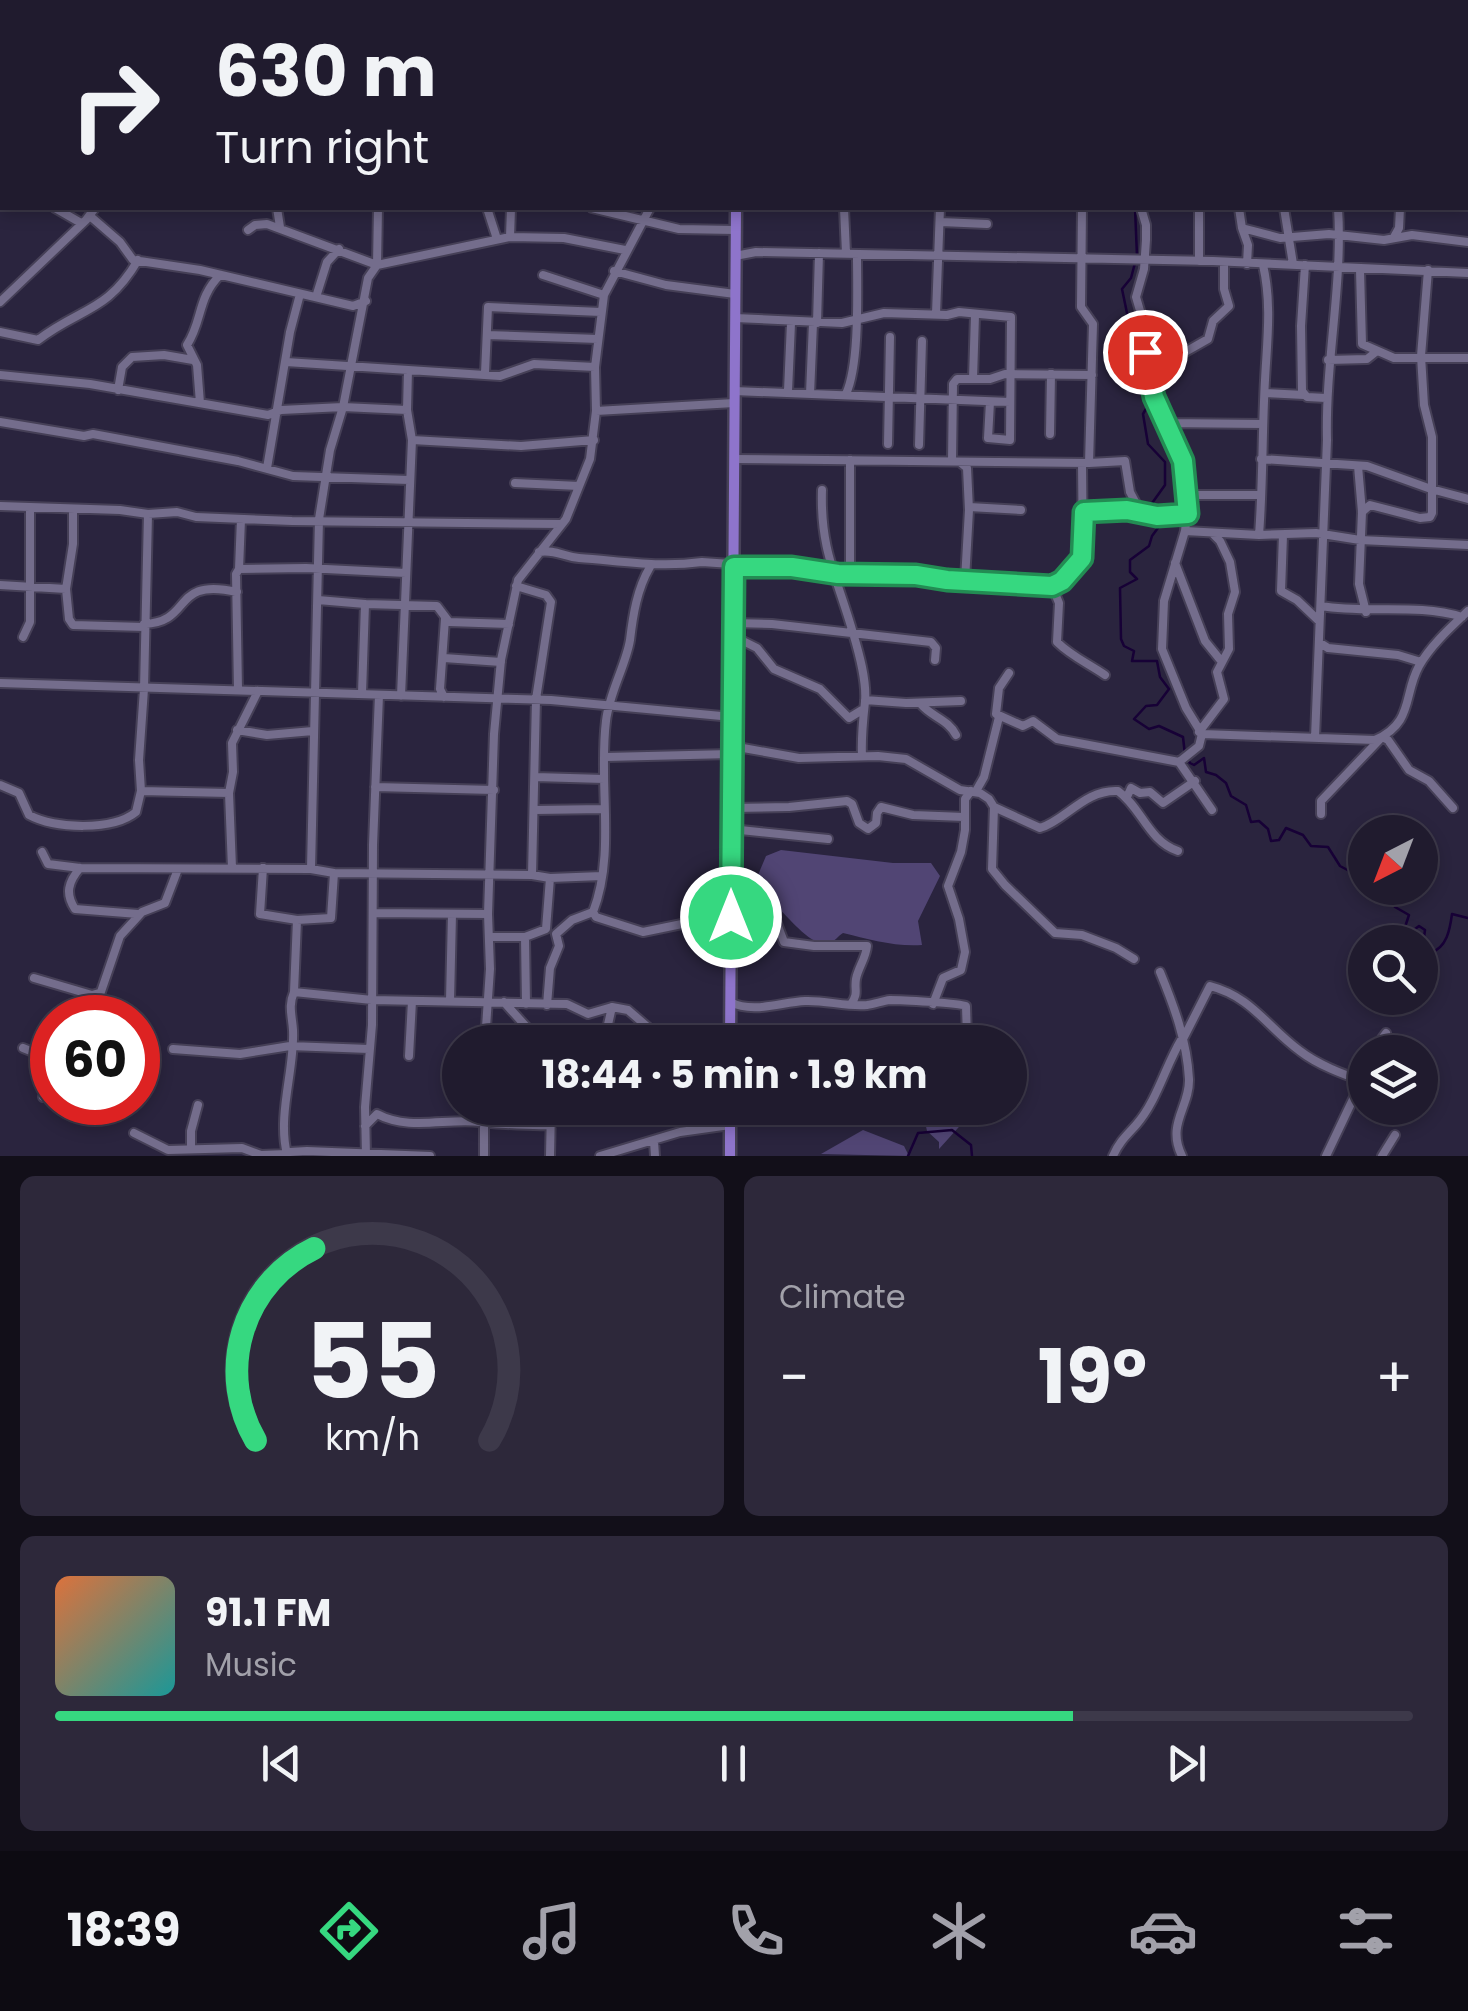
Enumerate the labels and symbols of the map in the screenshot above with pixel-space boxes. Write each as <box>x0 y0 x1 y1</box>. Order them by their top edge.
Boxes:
pin <box>1103 310 1188 395</box>
north arrow <box>1348 815 1438 905</box>
position arrow <box>679 865 783 969</box>
speed limit sign: 60 <box>30 995 160 1125</box>

